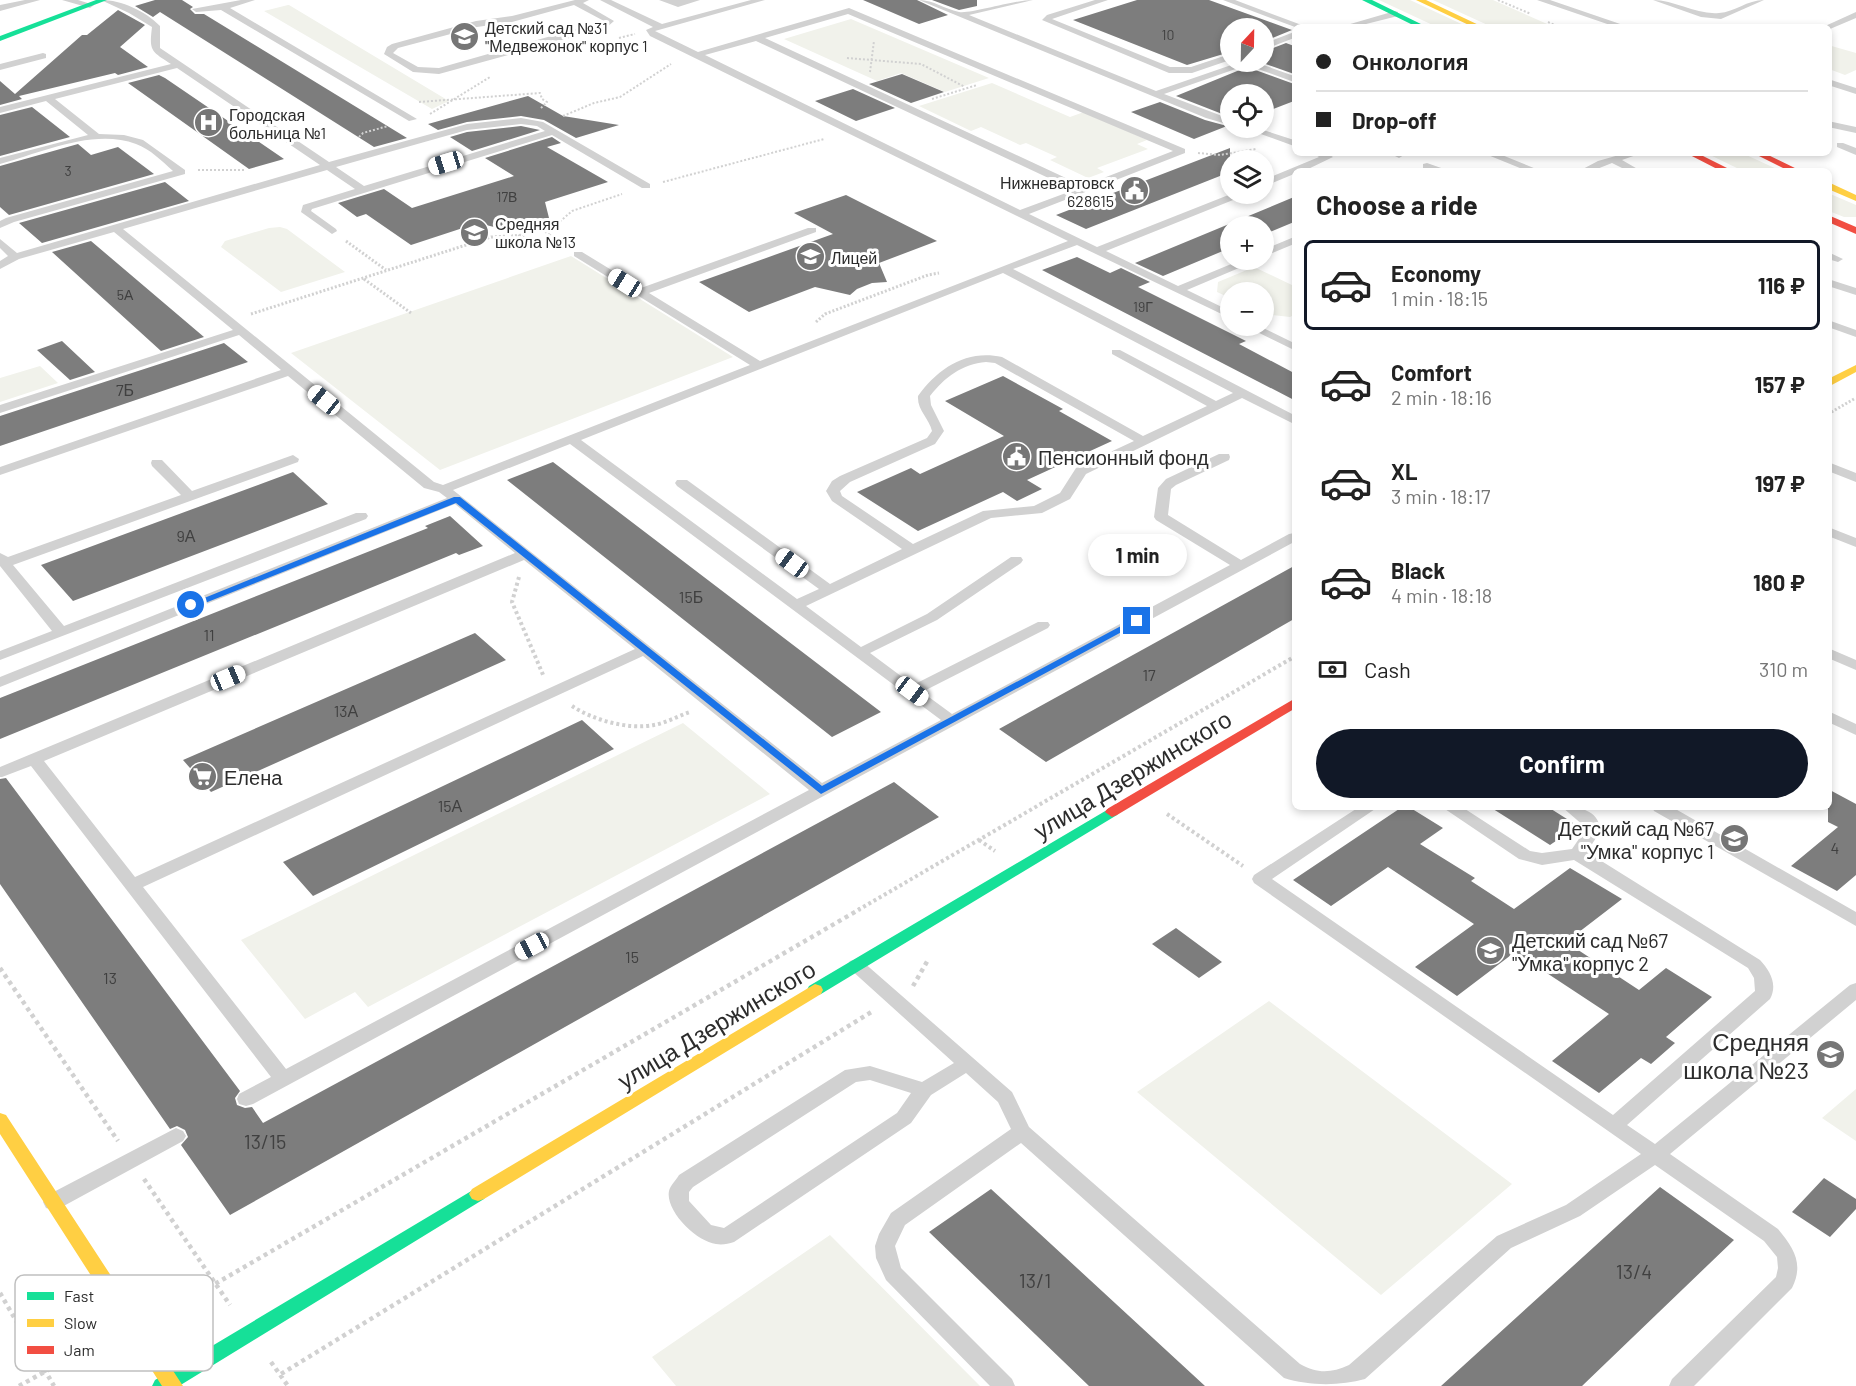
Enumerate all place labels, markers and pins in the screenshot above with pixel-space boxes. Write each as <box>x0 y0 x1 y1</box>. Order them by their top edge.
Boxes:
place label: Детский сад №31 "Медвежонок" корпус 1 <box>485 18 648 55</box>
school or university icon: Детский сад №31 "Медвежонок" корпус 1 <box>448 20 480 52</box>
place label: Городская больница №1 <box>229 105 326 142</box>
hospital icon: Городская больница №1 <box>192 107 224 139</box>
place label: Нижневартовск 628615 <box>1000 173 1115 210</box>
public building icon: Нижневартовск 628615 <box>1119 175 1151 207</box>
place label: Средняя школа №13 <box>495 214 576 251</box>
school or university icon: Средняя школа №13 <box>458 216 490 248</box>
school or university icon: Лицей <box>794 241 826 273</box>
place label: Лицей <box>831 248 877 267</box>
public building icon: Пенсионный фонд <box>1001 441 1033 473</box>
place label: Пенсионный фонд <box>1038 445 1209 469</box>
supermarket icon: Елена <box>187 761 219 793</box>
place label: Елена <box>224 765 283 789</box>
place label: Детский сад №67 "Умка" корпус 1 <box>1558 816 1715 863</box>
school or university icon: Детский сад №67 "Умка" корпус 1 <box>1719 823 1751 855</box>
place label: Детский сад №67 "Умка" корпус 2 <box>1512 928 1669 975</box>
school or university icon: Детский сад №67 "Умка" корпус 2 <box>1475 935 1507 967</box>
place label: Средняя школа №23 <box>1683 1027 1809 1084</box>
school or university icon: Средняя школа №23 <box>1814 1039 1846 1071</box>

